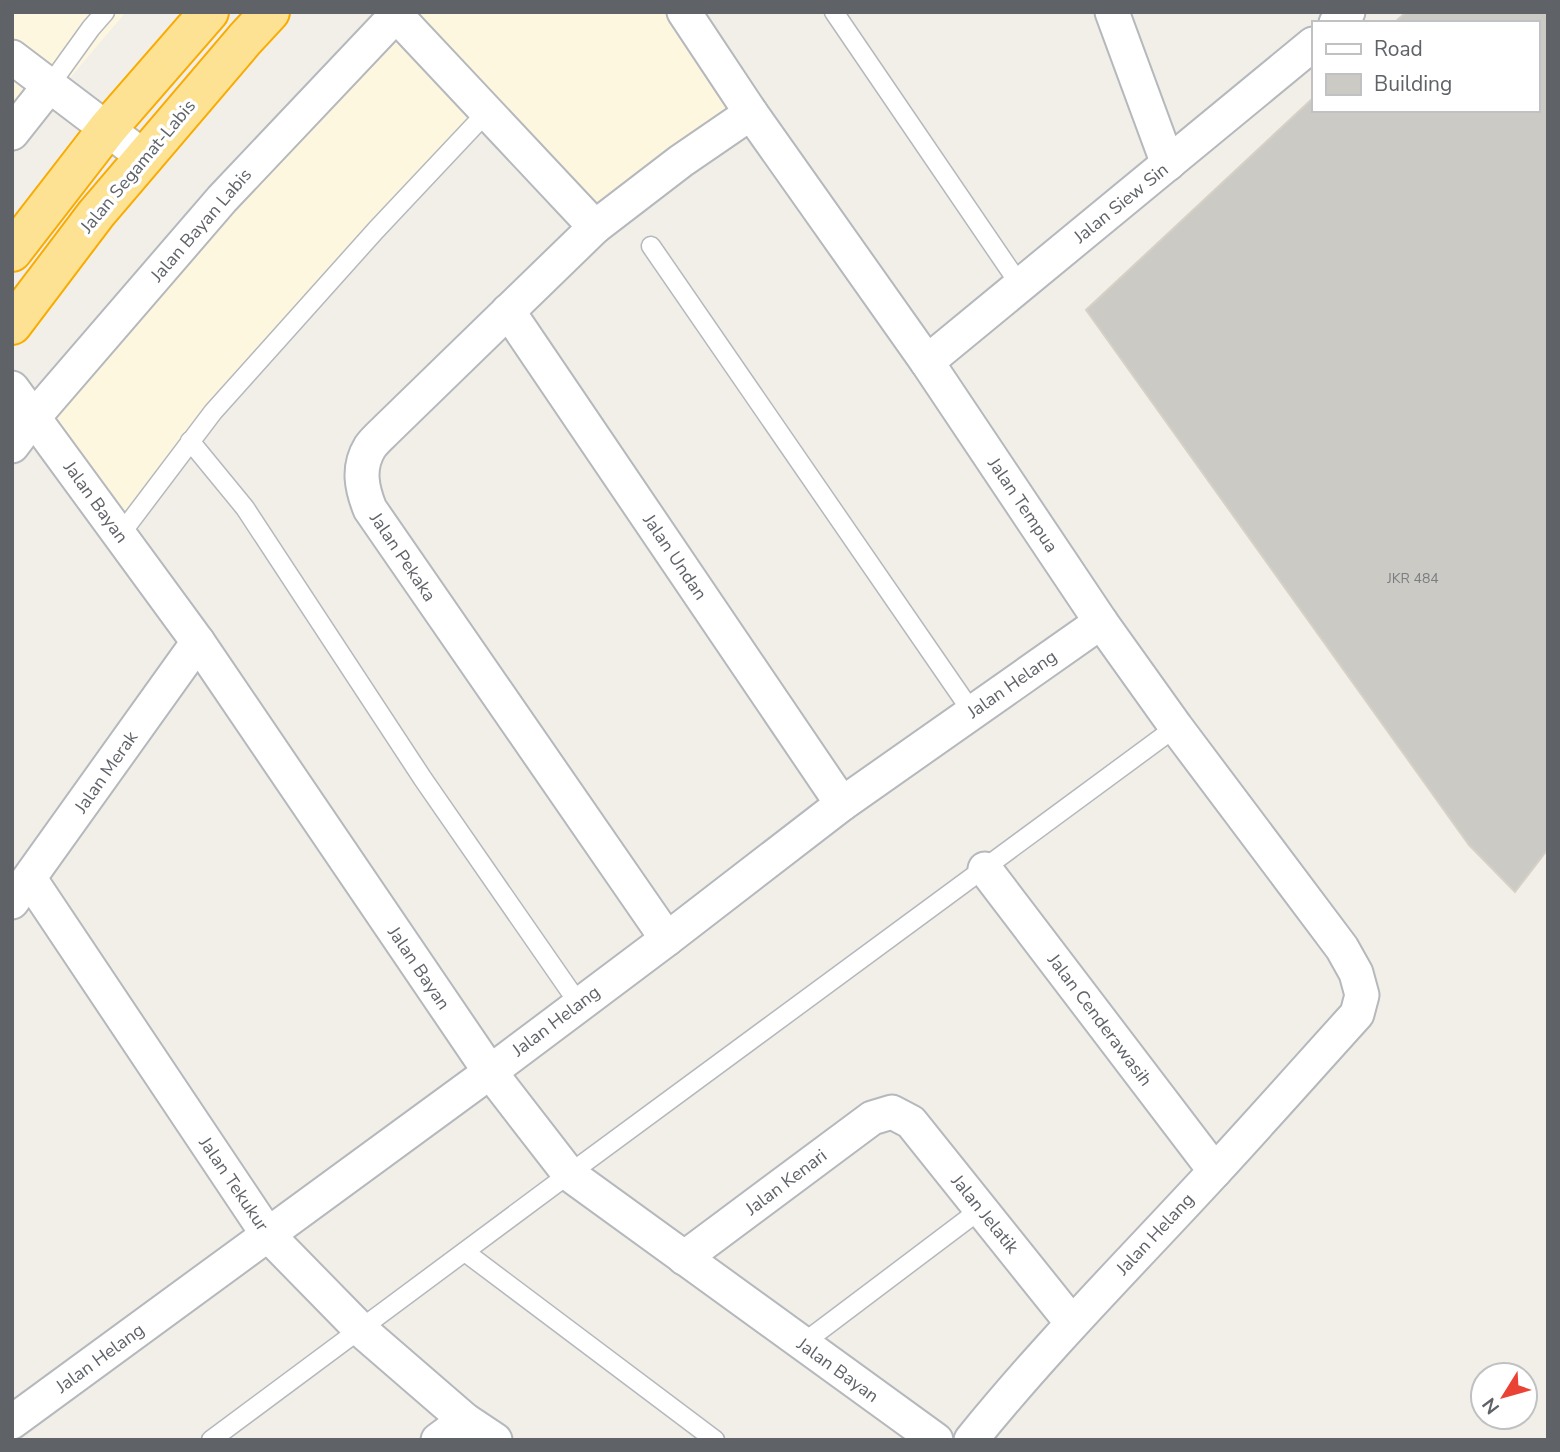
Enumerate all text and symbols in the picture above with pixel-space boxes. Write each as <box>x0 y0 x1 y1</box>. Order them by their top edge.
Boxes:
legend <box>1312 21 1539 112</box>
text: Road <box>1374 35 1423 63</box>
text: Building <box>1374 70 1452 98</box>
street label: Jalan Segamat-Labis <box>74 94 201 239</box>
street label: Jalan Siew Sin <box>1068 157 1173 249</box>
street label: Jalan Bayan Labis <box>144 163 257 288</box>
street label: Jalan Tempua <box>982 452 1064 557</box>
street label: Jalan Bayan <box>58 455 134 548</box>
street label: Jalan Pekaka <box>364 507 442 606</box>
street label: Jalan Undan <box>637 509 713 605</box>
house number: JKR 484 <box>1386 569 1439 588</box>
street label: Jalan Helang <box>962 644 1061 724</box>
street label: Jalan Merak <box>68 725 144 819</box>
street label: Jalan Bayan <box>382 921 456 1014</box>
street label: Jalan Cenderawasih <box>1042 948 1158 1091</box>
street label: Jalan Helang <box>506 980 605 1062</box>
street label: Jalan Tekukur <box>193 1131 275 1236</box>
street label: Jalan Kenari <box>740 1143 832 1221</box>
street label: Jalan Jelatik <box>945 1169 1025 1259</box>
street label: Jalan Helang <box>1110 1188 1199 1281</box>
street label: Jalan Helang <box>50 1318 149 1399</box>
street label: Jalan Bayan <box>791 1332 884 1408</box>
north arrow <box>1469 1361 1539 1431</box>
text: N <box>1477 1392 1506 1419</box>

